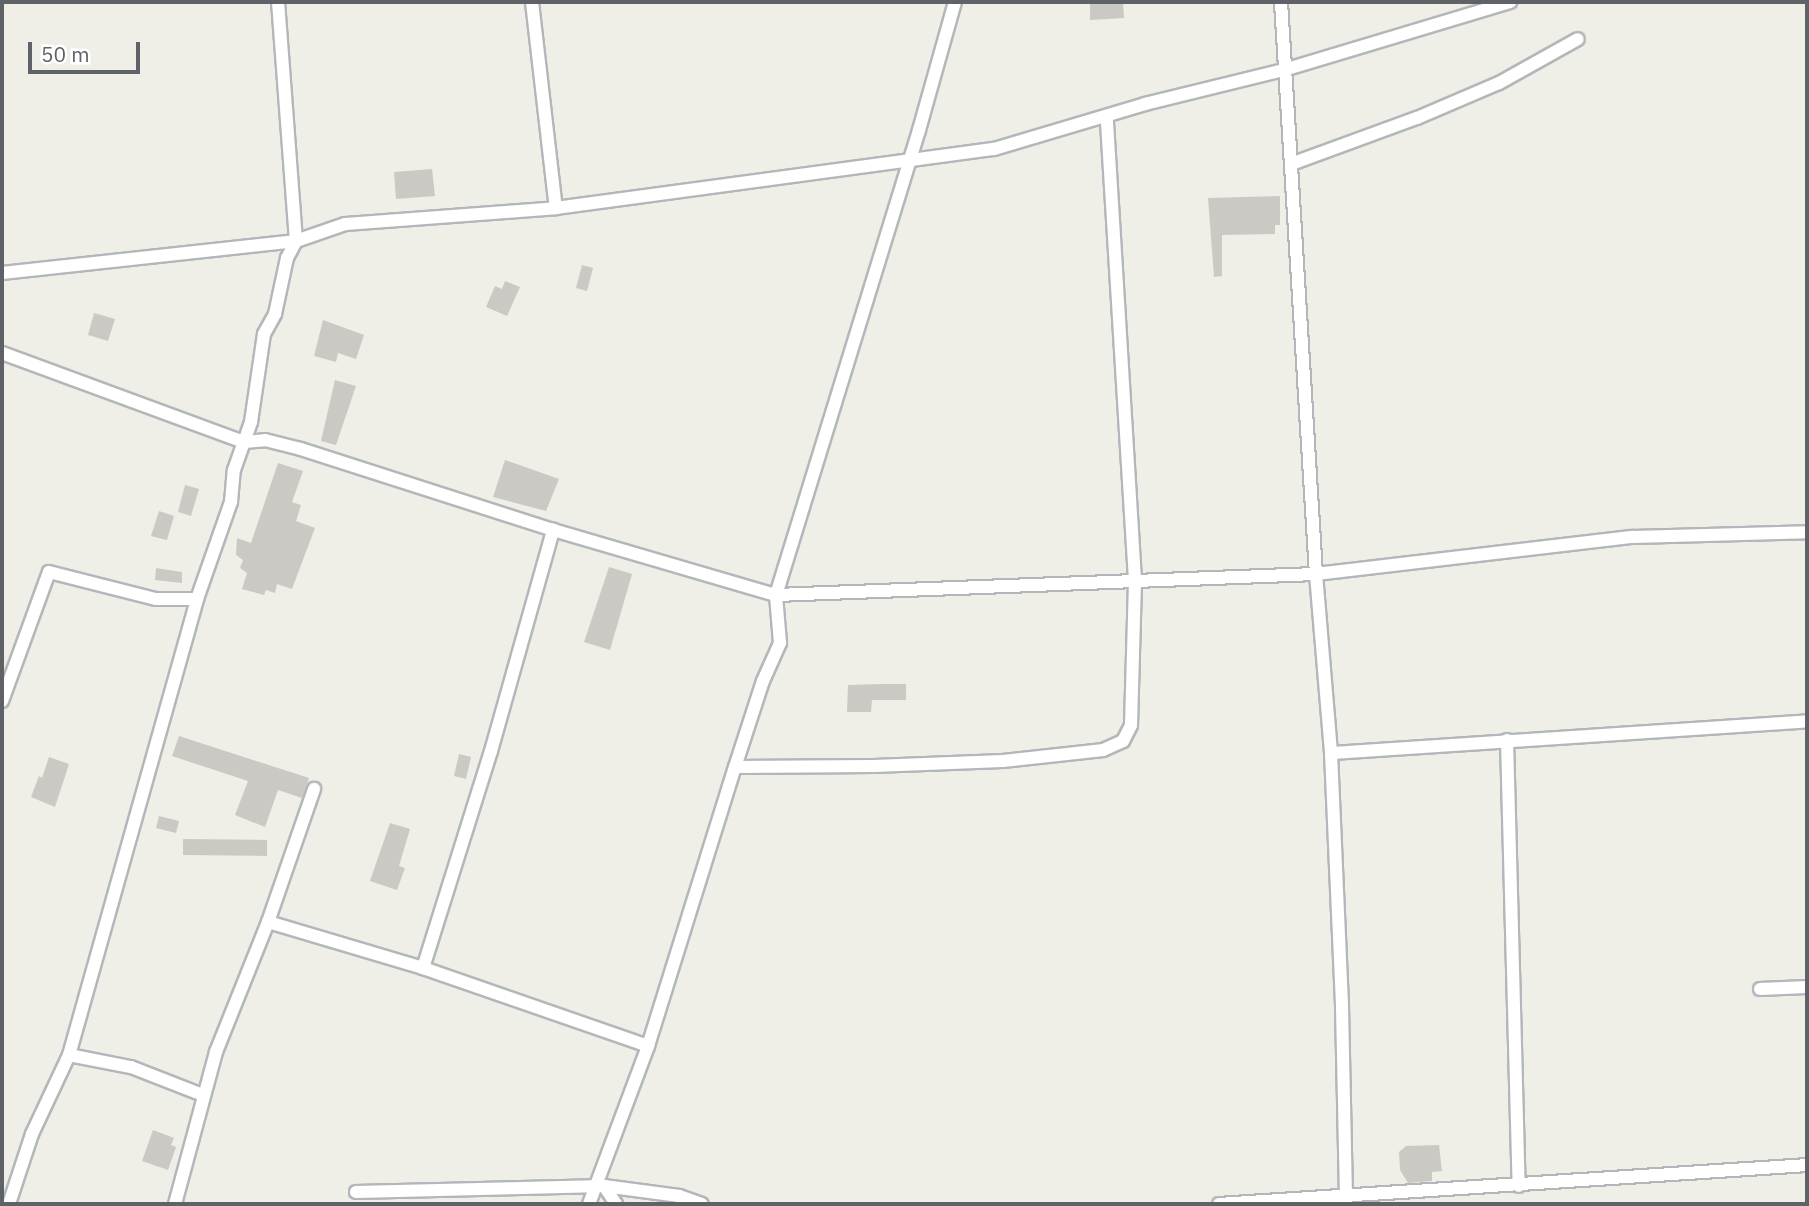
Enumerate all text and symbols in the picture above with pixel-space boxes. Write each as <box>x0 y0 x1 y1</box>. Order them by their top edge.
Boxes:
scale bar <box>32 28 144 72</box>
text: 50 m <box>41 40 90 68</box>

